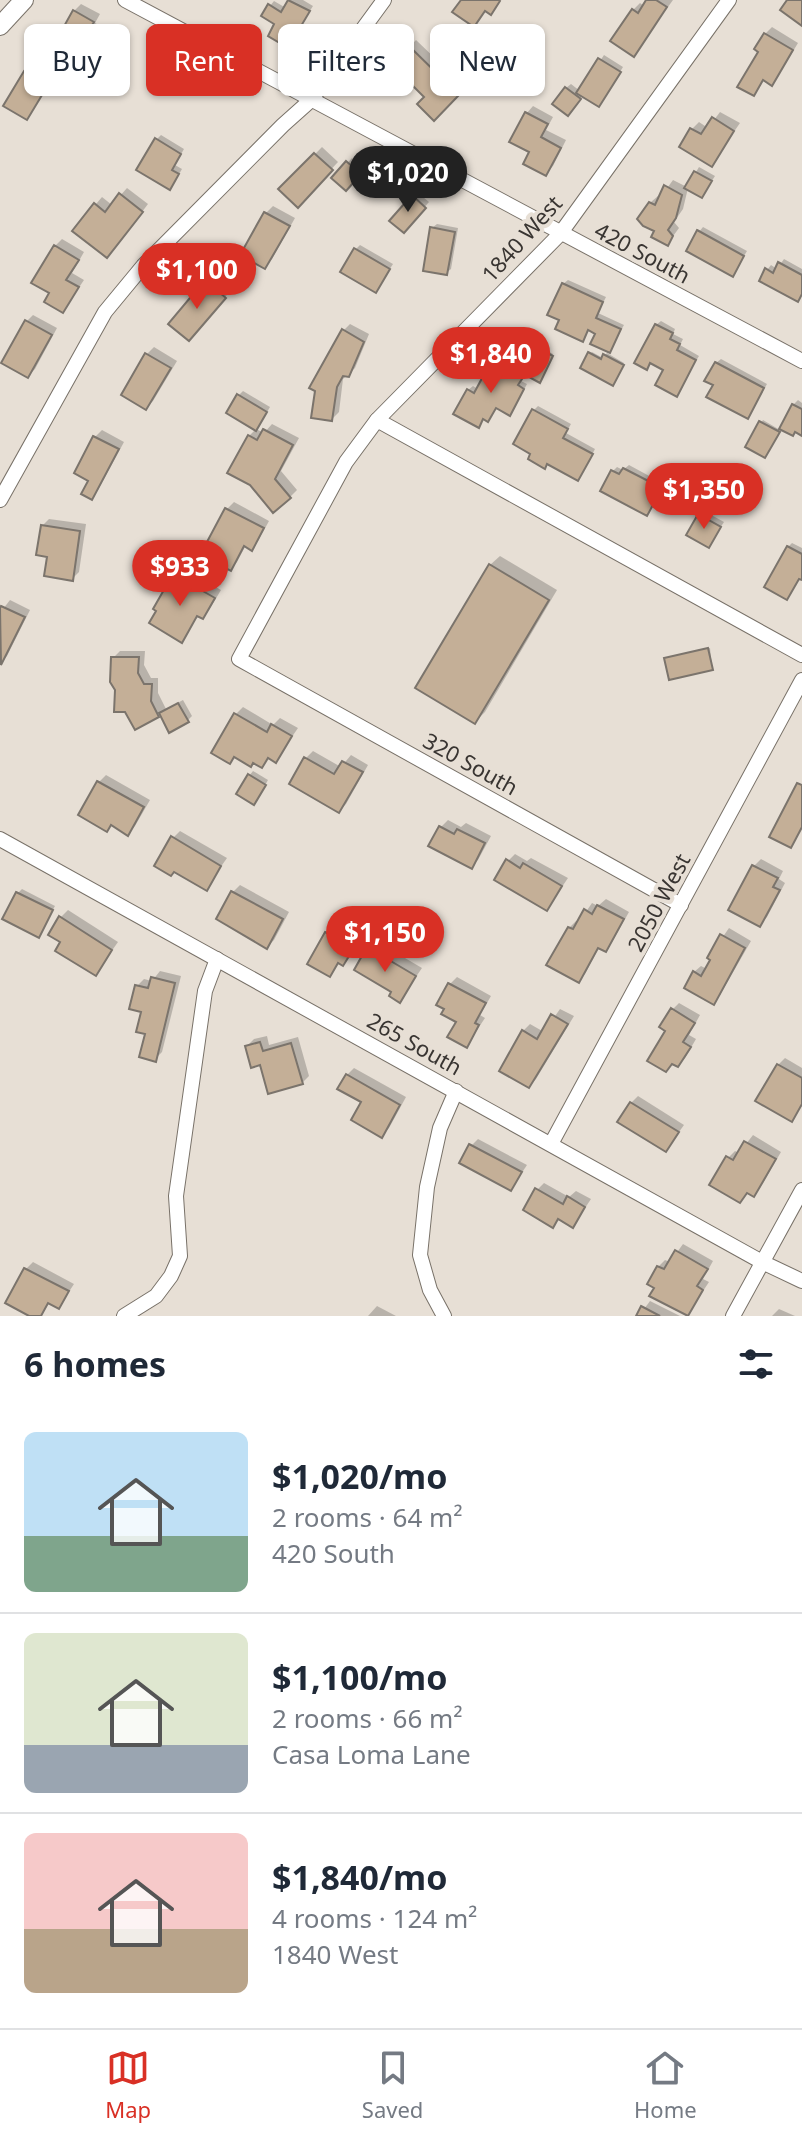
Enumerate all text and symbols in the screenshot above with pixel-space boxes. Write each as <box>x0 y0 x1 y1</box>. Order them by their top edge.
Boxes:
chip: Buy <box>24 24 130 96</box>
chip: Rent <box>146 24 262 96</box>
chip: Filters <box>278 24 414 96</box>
chip: New <box>430 24 545 96</box>
pin: $1,020 <box>343 146 473 214</box>
text: $1,020 <box>367 154 449 190</box>
street label: 1840 West <box>474 188 568 288</box>
street label: 420 South <box>590 214 696 290</box>
pin: $1,100 <box>132 243 262 311</box>
text: $1,100 <box>156 251 238 287</box>
pin: $1,840 <box>426 327 556 395</box>
text: $1,840 <box>450 335 532 371</box>
pin: $1,350 <box>639 463 769 531</box>
text: $1,350 <box>663 471 745 507</box>
pin: $933 <box>133 540 227 608</box>
text: $933 <box>150 548 210 584</box>
street label: 320 South <box>418 725 524 801</box>
street label: 2050 West <box>620 848 696 956</box>
pin: $1,150 <box>320 906 450 974</box>
text: $1,150 <box>344 914 426 950</box>
street label: 265 South <box>362 1005 468 1081</box>
text: 6 homes <box>24 1341 166 1387</box>
icon: filters <box>734 1342 778 1386</box>
text: $1,020/mo <box>272 1453 447 1499</box>
icon: home <box>88 1464 184 1560</box>
text: 2 rooms · 64 m² <box>272 1499 462 1535</box>
text: 420 South <box>272 1535 395 1571</box>
text: $1,100/mo <box>272 1654 447 1700</box>
icon: home <box>88 1665 184 1761</box>
text: 2 rooms · 66 m² <box>272 1700 462 1736</box>
text: Casa Loma Lane <box>272 1736 471 1772</box>
text: $1,840/mo <box>272 1854 447 1900</box>
icon: home <box>88 1865 184 1961</box>
text: 4 rooms · 124 m² <box>272 1900 477 1936</box>
text: 1840 West <box>272 1936 398 1972</box>
tab: Map <box>105 2046 151 2124</box>
tab: Saved <box>362 2046 423 2124</box>
tab: Home <box>634 2046 697 2124</box>

